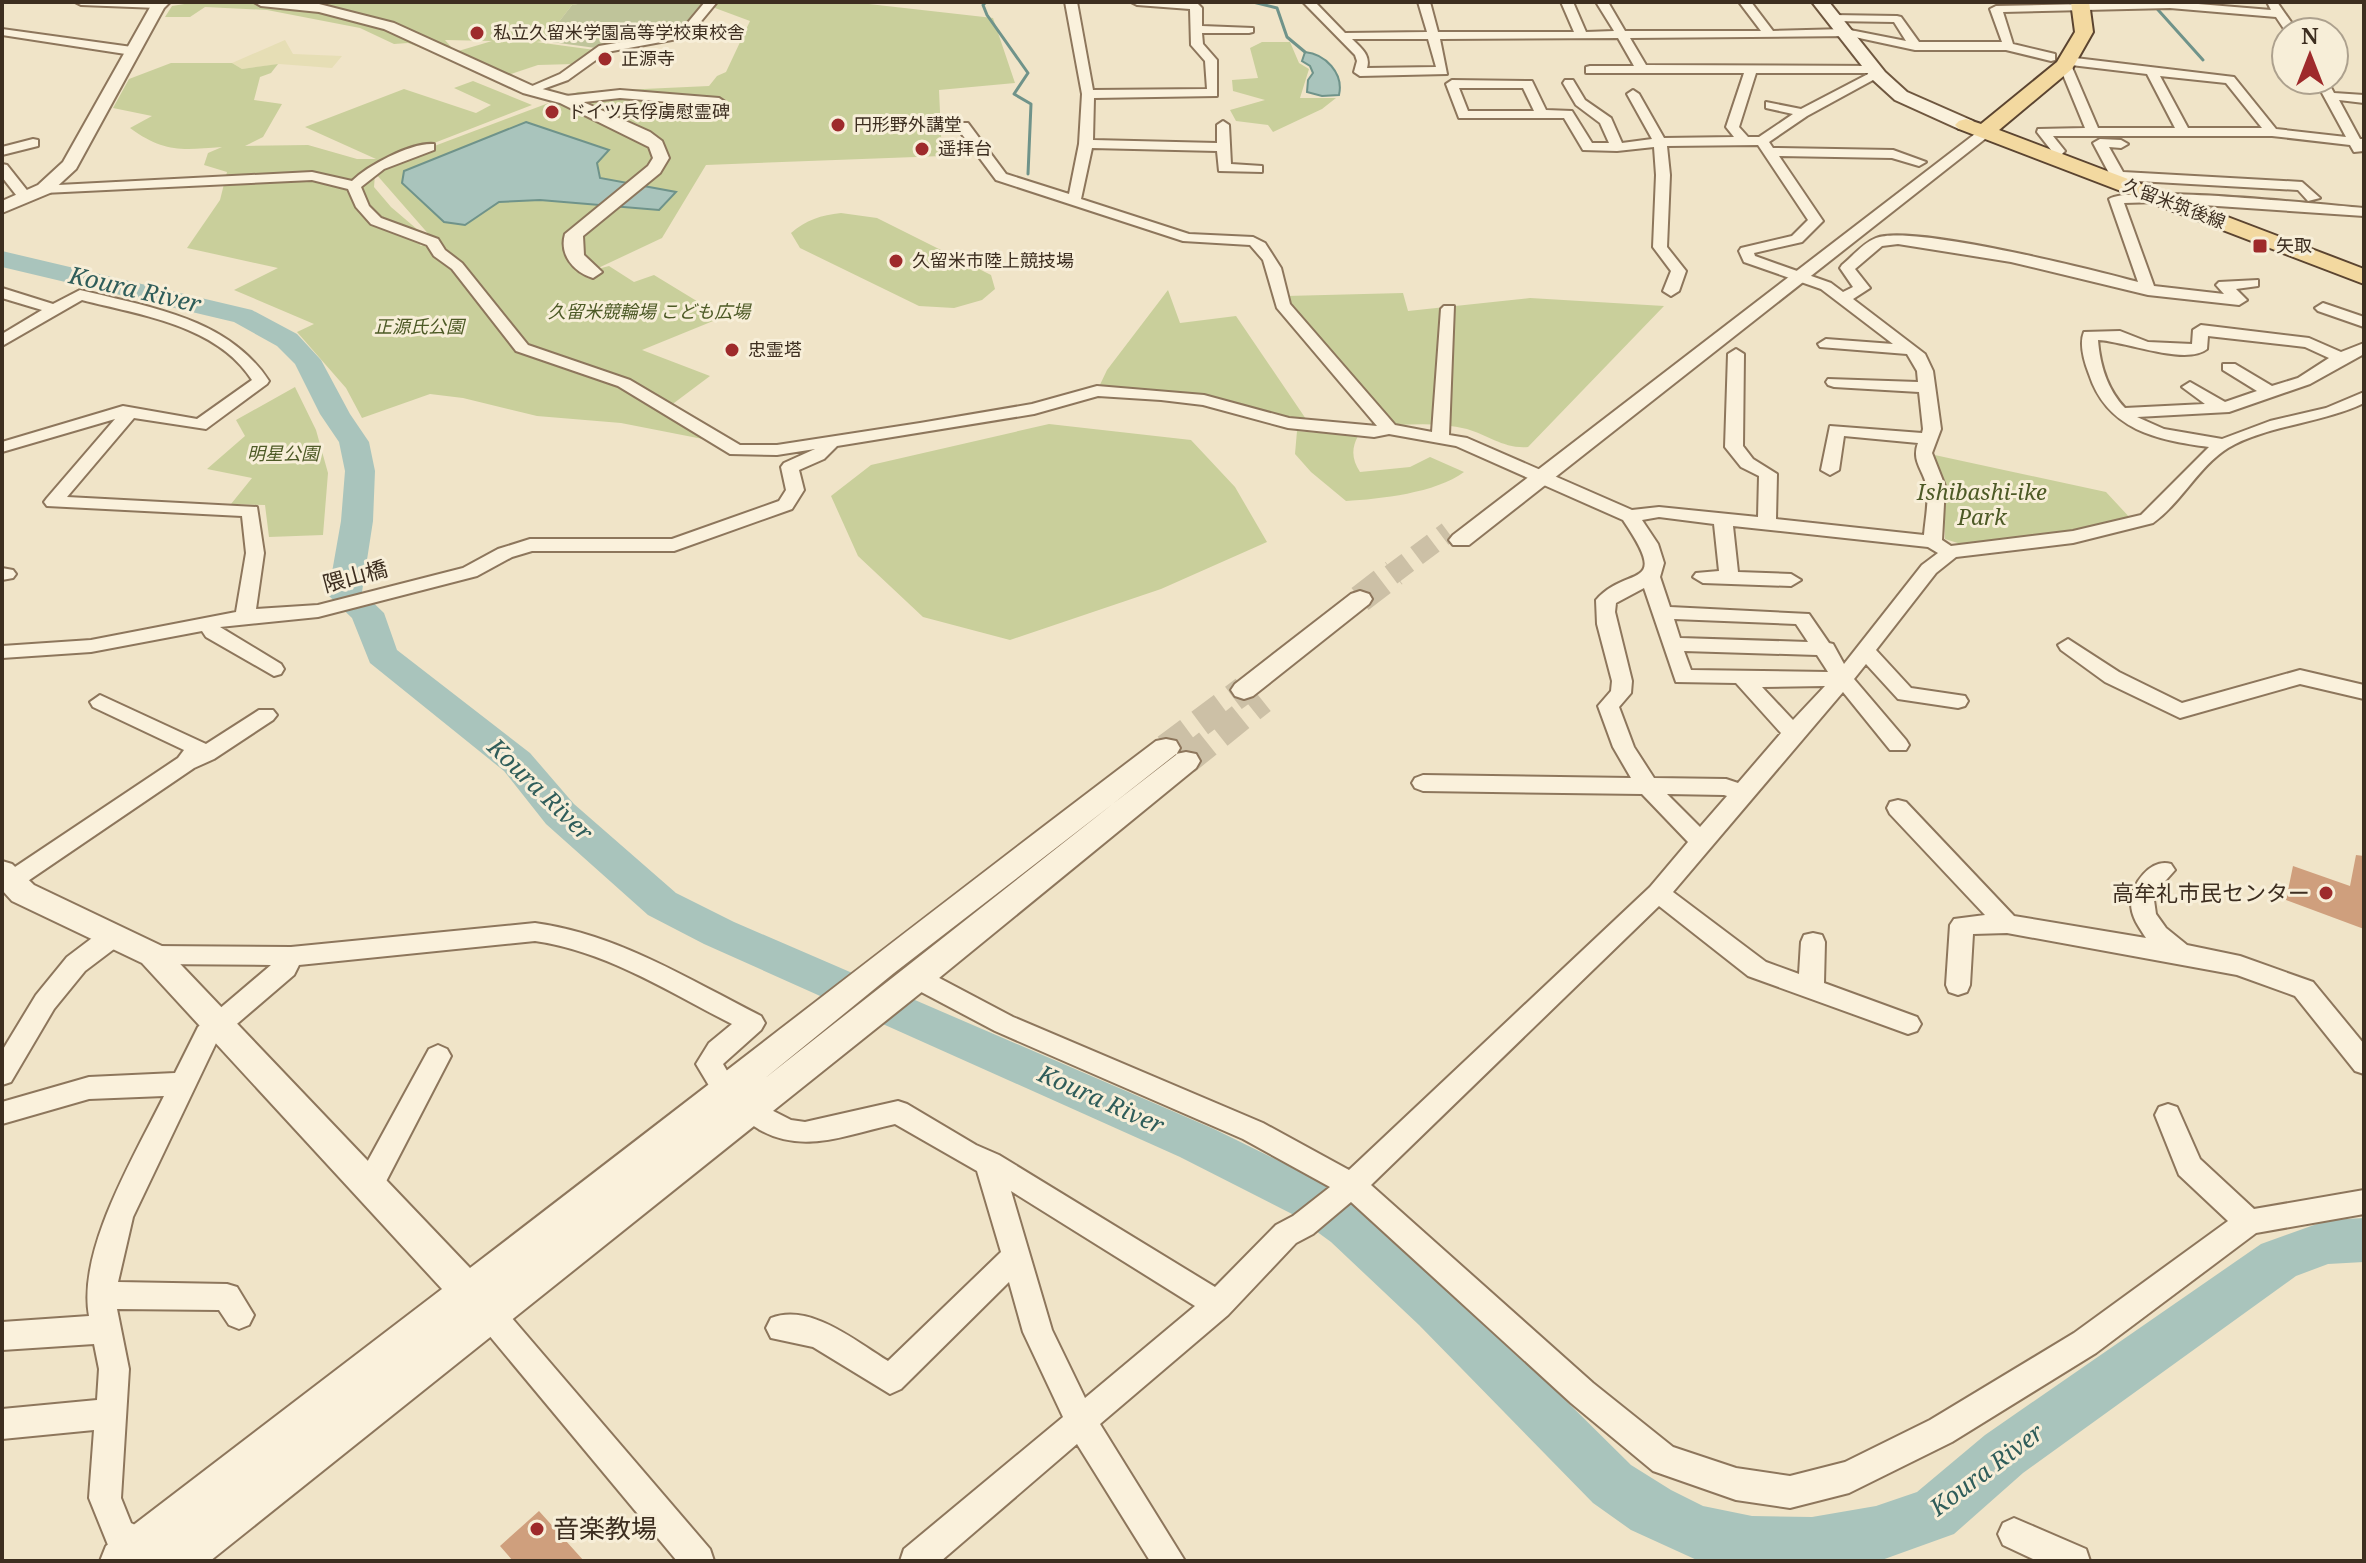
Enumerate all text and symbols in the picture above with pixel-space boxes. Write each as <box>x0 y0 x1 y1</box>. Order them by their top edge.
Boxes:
north arrow <box>2270 16 2350 96</box>
place label: 私立久留米学園高等学校東校舎 <box>493 20 745 44</box>
text: N <box>2301 20 2319 50</box>
marker: 私立久留米学園高等学校東校舎 <box>468 24 486 42</box>
place label: 正源寺 <box>621 46 675 70</box>
marker: 正源寺 <box>596 50 614 68</box>
place label: ドイツ兵俘虜慰霊碑 <box>568 99 730 123</box>
marker: ドイツ兵俘虜慰霊碑 <box>543 103 561 121</box>
place label: 円形野外講堂 <box>854 112 962 136</box>
marker: 円形野外講堂 <box>829 116 847 134</box>
place label: 遥拝台 <box>938 136 992 160</box>
marker: 遥拝台 <box>913 140 931 158</box>
street label: 久留米筑後線 <box>2120 173 2229 234</box>
place label: 矢取 <box>2276 233 2312 257</box>
marker: 矢取 <box>2251 237 2269 255</box>
place label: 久留米市陸上競技場 <box>912 248 1074 272</box>
marker: 久留米市陸上競技場 <box>887 252 905 270</box>
water label: Koura River <box>65 257 205 320</box>
park label: 久留米競輪場 こども広場 <box>548 299 752 323</box>
park label: 正源氏公園 <box>374 314 467 338</box>
place label: 忠霊塔 <box>748 337 802 361</box>
marker: 忠霊塔 <box>723 341 741 359</box>
park label: 明星公園 <box>247 441 322 465</box>
park label: Ishibashi-ike Park <box>1916 476 2047 531</box>
street label: 隈山橋 <box>319 552 391 598</box>
water label: Koura River <box>480 730 601 848</box>
place label: 高牟礼市民センター <box>2112 877 2310 907</box>
marker: 高牟礼市民センター <box>2317 884 2335 902</box>
water label: Koura River <box>1033 1056 1170 1141</box>
water label: Koura River <box>1922 1415 2050 1523</box>
place label: 音楽教場 <box>553 1510 657 1546</box>
marker: 音楽教場 <box>528 1520 546 1538</box>

